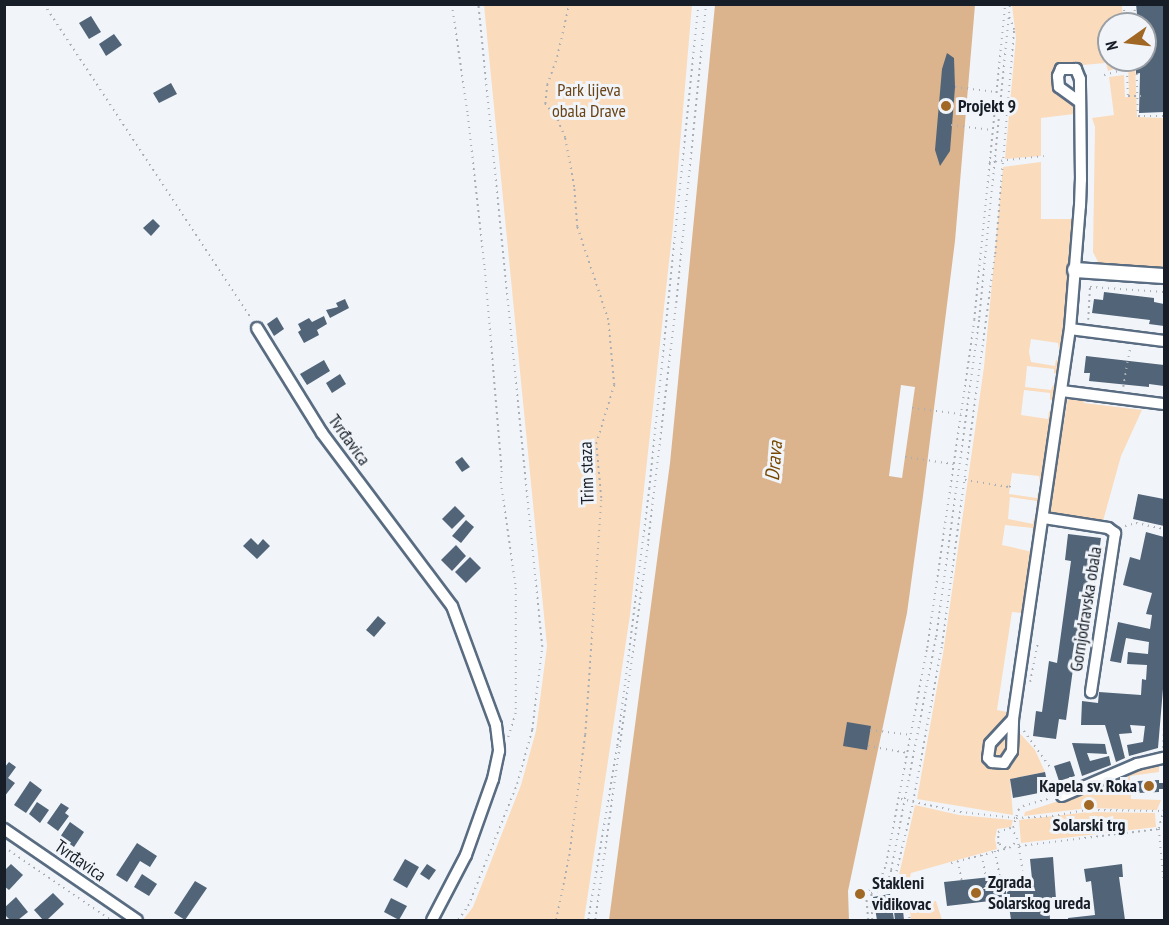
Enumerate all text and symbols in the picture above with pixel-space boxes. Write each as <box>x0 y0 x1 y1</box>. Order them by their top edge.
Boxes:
north arrow <box>1097 12 1157 72</box>
text: N <box>1101 39 1122 52</box>
park label: Park lijeva obala Drave <box>552 80 626 122</box>
place label: Projekt 9 <box>958 95 1016 117</box>
marker: Projekt 9 <box>939 99 953 113</box>
street label: Tvrđavica <box>323 410 375 470</box>
water label: Drava <box>760 440 788 482</box>
street label: Trim staza <box>575 441 599 505</box>
street label: Gornjodravska obala <box>1065 545 1107 673</box>
place label: Kapela sv. Roka <box>1038 775 1137 797</box>
marker: Kapela sv. Roka <box>1142 779 1156 793</box>
marker: Solarski trg <box>1082 798 1096 812</box>
place label: Solarski trg <box>1053 814 1125 836</box>
street label: Tvrđavica <box>50 836 110 886</box>
place label: Zgrada Solarskog ureda <box>988 872 1091 914</box>
place label: Stakleni vidikovac <box>872 873 931 916</box>
marker: Zgrada Solarskog ureda <box>969 886 983 900</box>
marker: Stakleni vidikovac <box>853 887 867 901</box>

